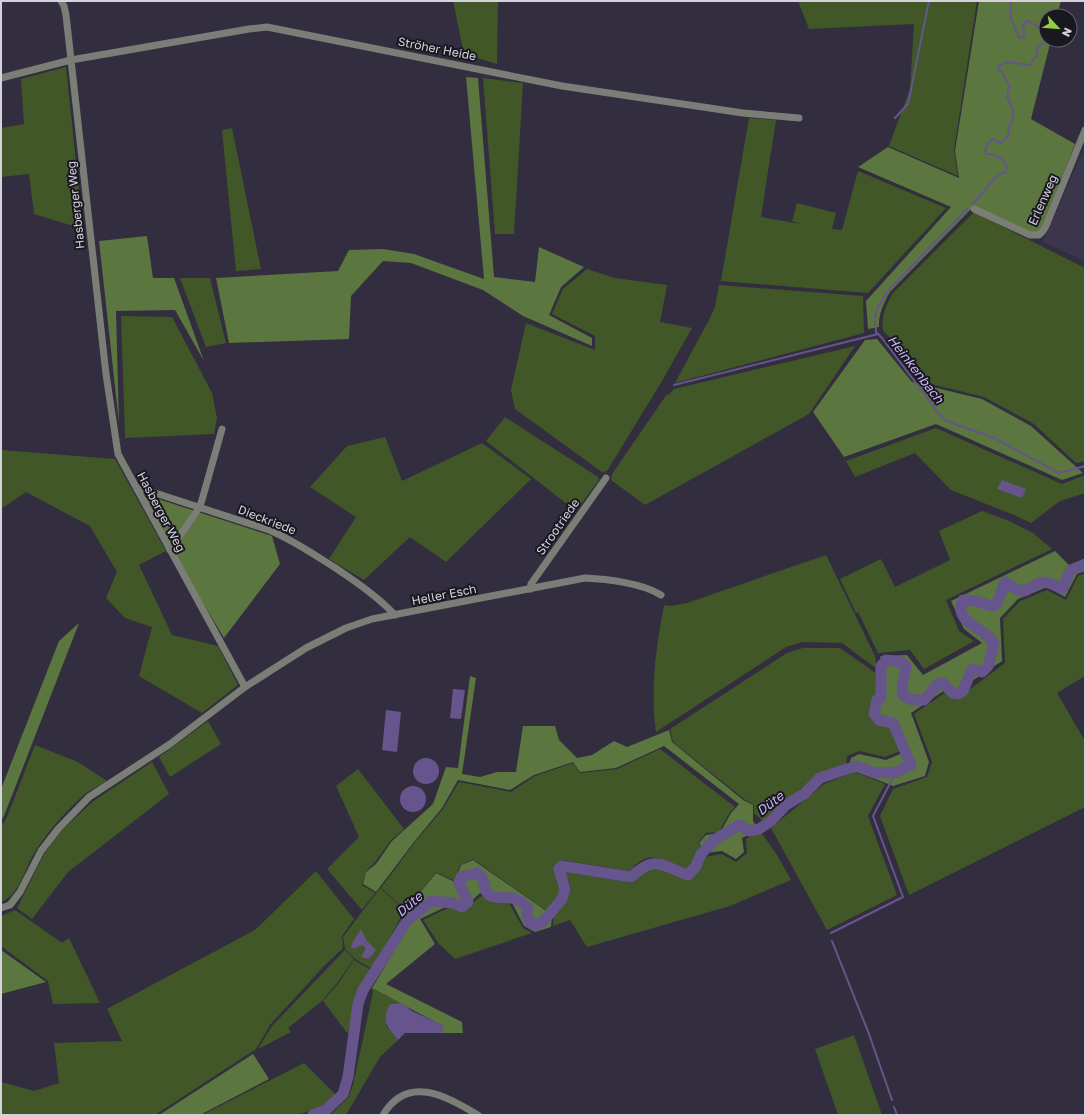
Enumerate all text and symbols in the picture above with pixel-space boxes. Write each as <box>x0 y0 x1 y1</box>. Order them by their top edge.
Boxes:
north arrow <box>1038 8 1078 48</box>
text: N <box>1060 26 1075 39</box>
street label: Ströher Heide <box>397 34 478 63</box>
street label: Hasberger Weg <box>63 160 88 250</box>
street label: Erlenweg <box>1025 172 1060 227</box>
water label: Heinkenbach <box>884 332 948 407</box>
street label: Hasberger Weg <box>134 469 189 554</box>
street label: Strootriede <box>533 496 582 558</box>
street label: Dieckriede <box>236 502 298 537</box>
street label: Heller Esch <box>410 581 478 608</box>
water label: Düte <box>753 787 788 818</box>
water label: Düte <box>393 887 427 920</box>

